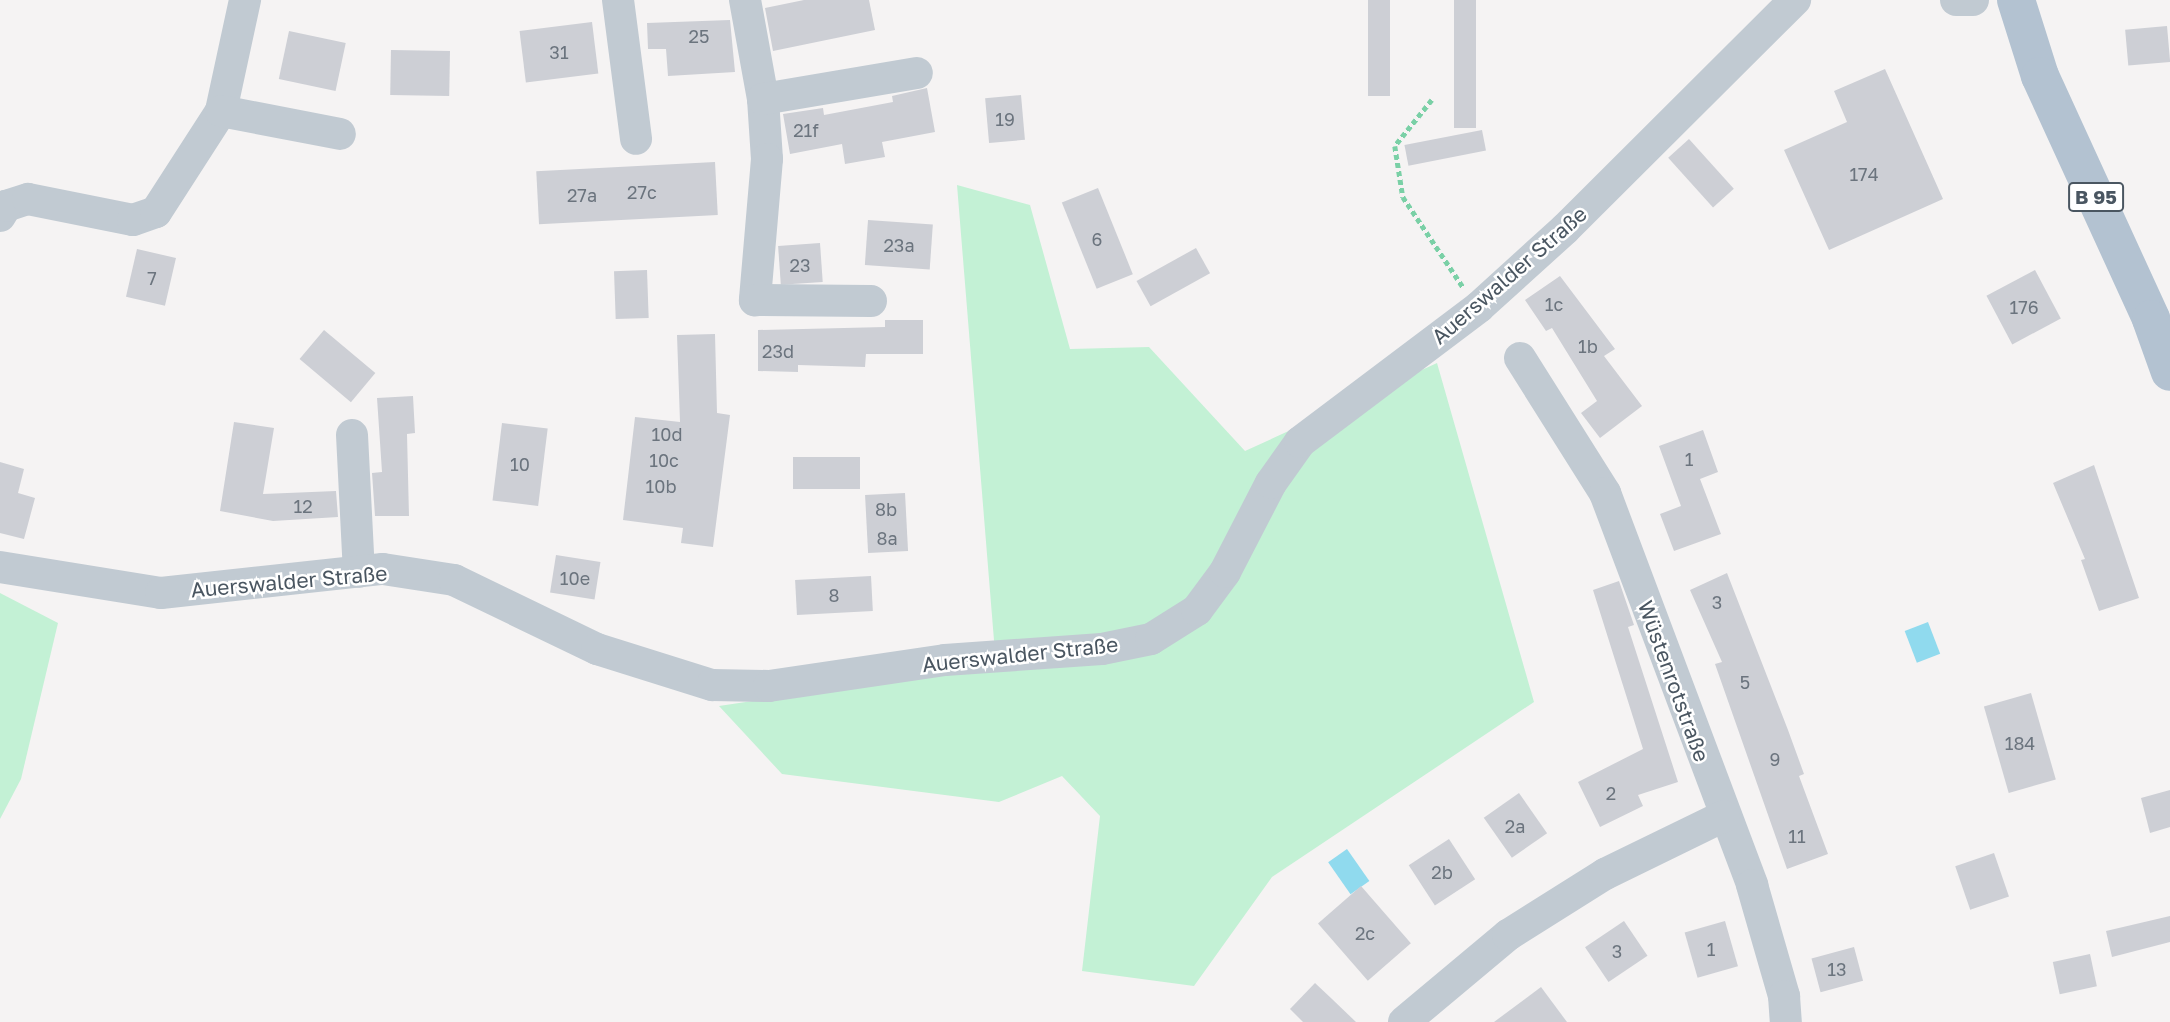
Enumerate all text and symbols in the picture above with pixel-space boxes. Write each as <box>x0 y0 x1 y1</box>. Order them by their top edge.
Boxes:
house number: 25 <box>689 25 709 47</box>
house number: 31 <box>549 41 569 63</box>
house number: 19 <box>995 108 1015 130</box>
house number: 21f <box>793 119 819 141</box>
house number: 174 <box>1849 163 1879 185</box>
house number: 27c <box>627 181 657 203</box>
road number: B 95 <box>2068 182 2124 212</box>
house number: 27a <box>567 184 597 206</box>
street label: Auerswalder Straße <box>1426 201 1592 349</box>
house number: 6 <box>1092 228 1102 250</box>
house number: 23a <box>883 234 915 256</box>
house number: 23 <box>790 254 810 276</box>
house number: 7 <box>147 267 157 289</box>
house number: 1c <box>1545 293 1563 315</box>
house number: 176 <box>2009 296 2039 318</box>
house number: 1b <box>1578 335 1598 357</box>
house number: 23d <box>762 340 794 362</box>
house number: 10d <box>652 423 682 445</box>
house number: 1 <box>1685 448 1693 470</box>
house number: 10c <box>649 449 679 471</box>
house number: 10 <box>510 453 530 475</box>
house number: 10b <box>646 475 676 497</box>
house number: 12 <box>293 495 313 517</box>
house number: 8b <box>875 498 897 520</box>
house number: 8a <box>876 527 898 549</box>
street label: Auerswalder Straße <box>190 560 388 602</box>
house number: 10e <box>560 567 590 589</box>
house number: 8 <box>829 584 839 606</box>
house number: 3 <box>1712 591 1722 613</box>
street label: Wüstenrotstraße <box>1633 597 1715 765</box>
street label: Auerswalder Straße <box>921 631 1119 677</box>
house number: 5 <box>1740 671 1750 693</box>
house number: 184 <box>2005 732 2035 754</box>
house number: 9 <box>1770 748 1780 770</box>
house number: 2 <box>1606 782 1616 804</box>
house number: 2a <box>1505 815 1525 837</box>
house number: 11 <box>1788 825 1806 847</box>
house number: 2b <box>1431 861 1453 883</box>
house number: 2c <box>1355 922 1375 944</box>
house number: 1 <box>1707 938 1715 960</box>
house number: 3 <box>1612 940 1622 962</box>
house number: 13 <box>1827 958 1847 980</box>

